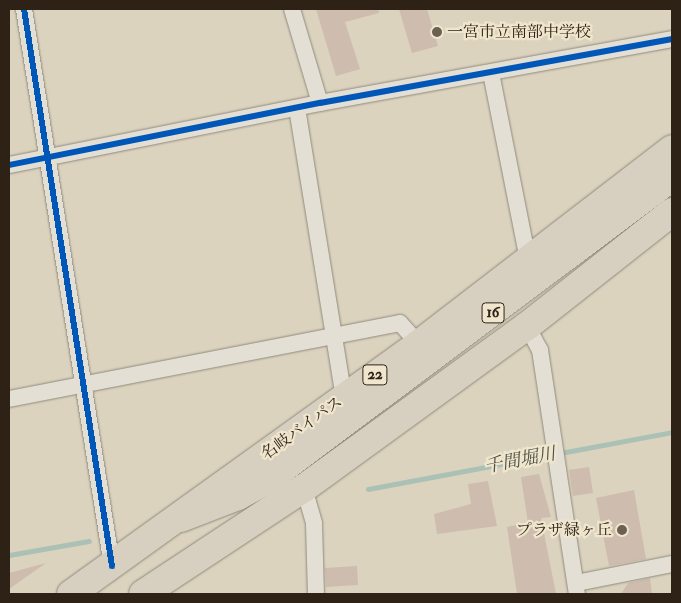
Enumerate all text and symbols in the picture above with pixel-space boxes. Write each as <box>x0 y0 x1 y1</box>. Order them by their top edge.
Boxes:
place label: 一宮市立南部中学校 <box>447 22 591 42</box>
marker: 一宮市立南部中学校 <box>431 26 443 38</box>
road number: 16 <box>480 300 506 326</box>
road number: 22 <box>361 362 389 388</box>
street label: 名岐バイパス <box>258 392 346 464</box>
water label: 千間堀川 <box>483 444 557 478</box>
place label: プラザ緑ヶ丘 <box>516 520 612 540</box>
marker: プラザ緑ヶ丘 <box>616 524 628 536</box>

